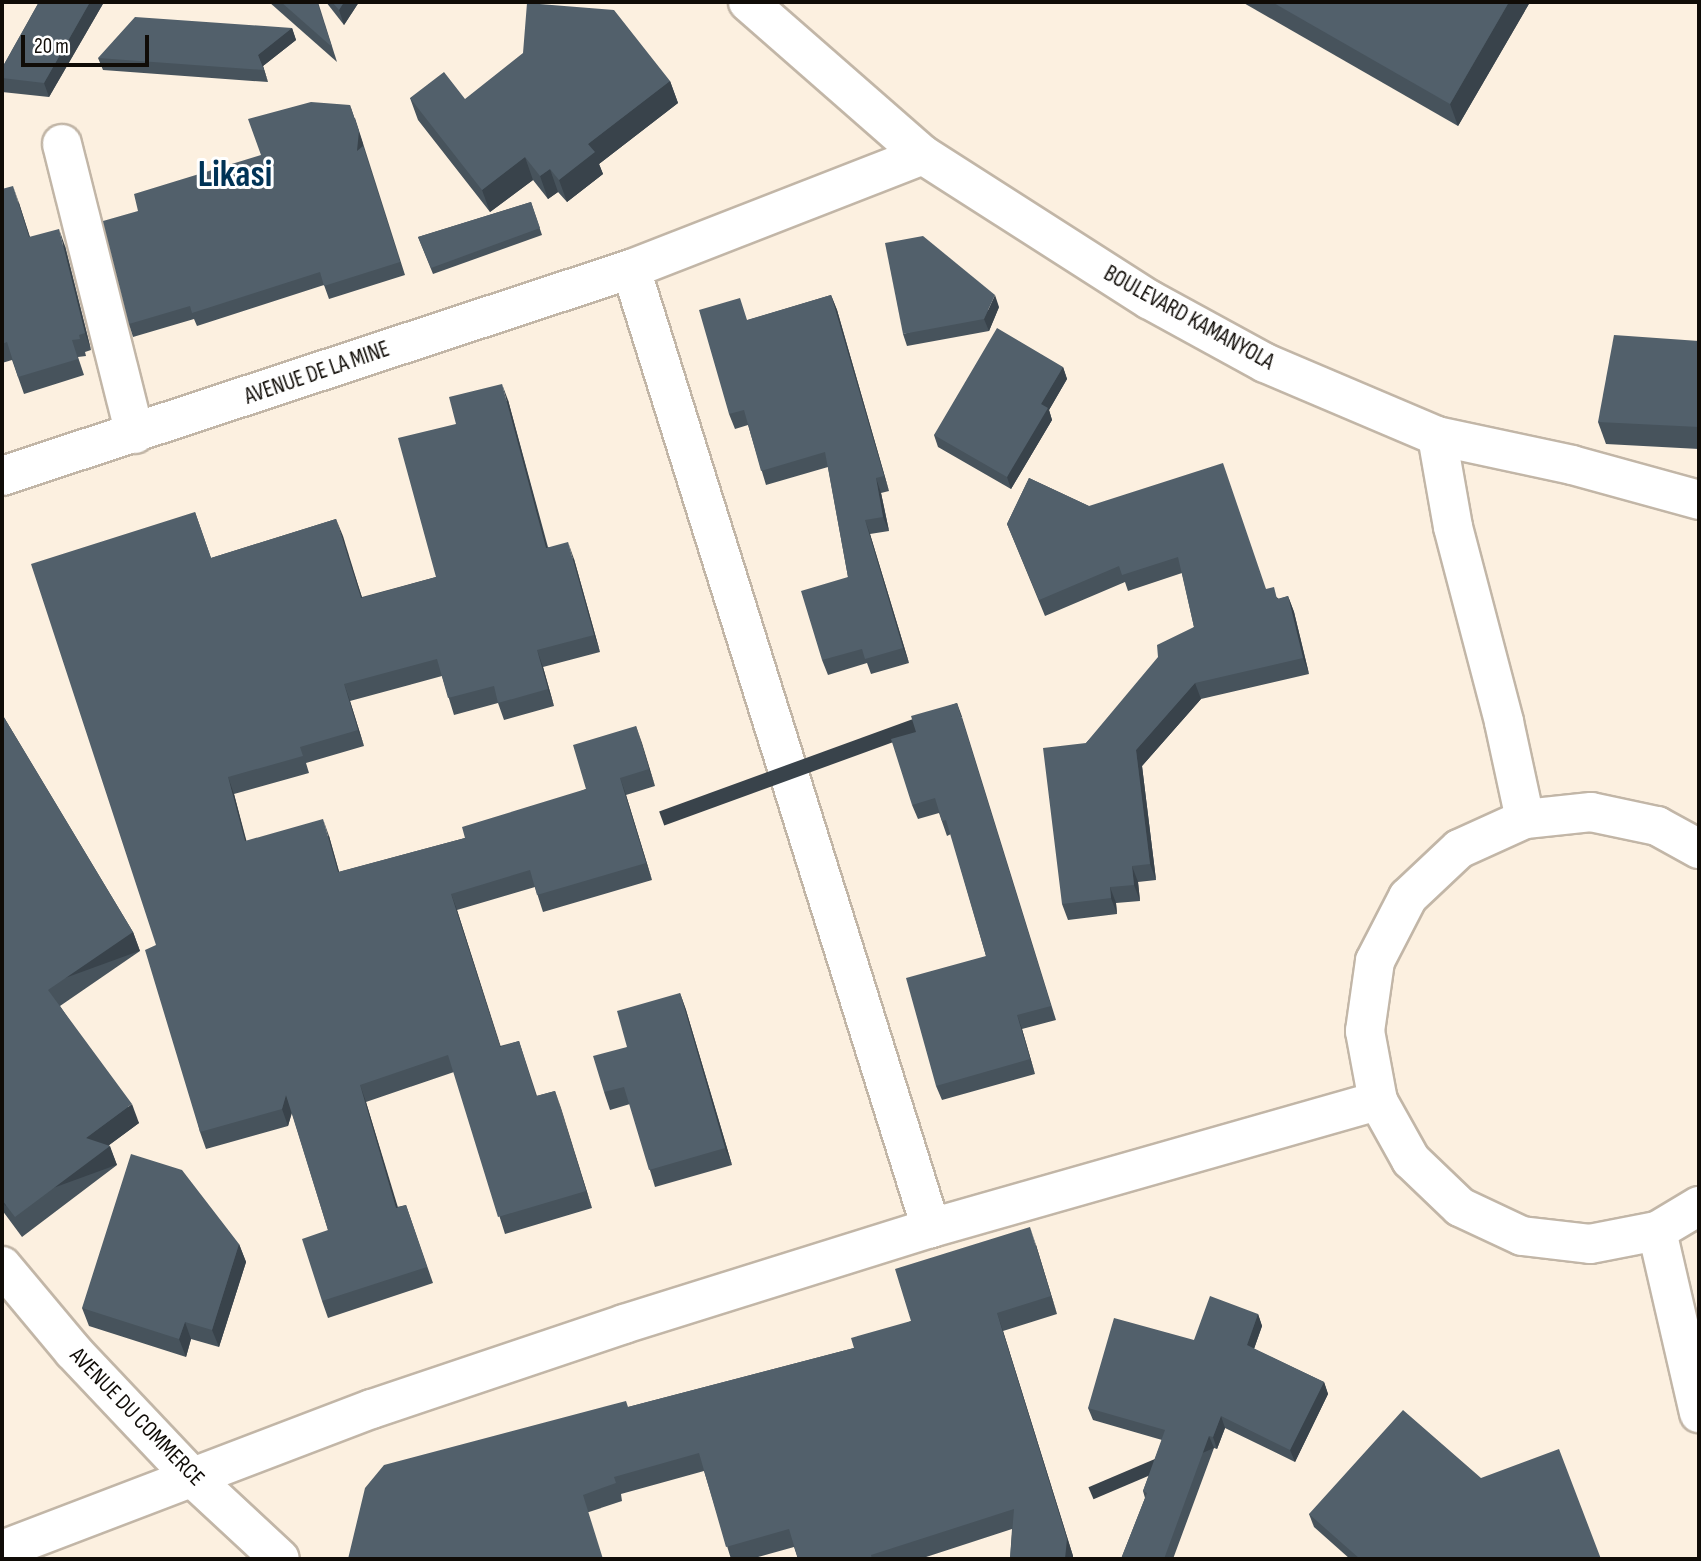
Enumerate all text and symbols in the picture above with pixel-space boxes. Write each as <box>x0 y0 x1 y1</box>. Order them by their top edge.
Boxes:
scale bar <box>24 21 152 65</box>
text: 20 m <box>34 34 69 59</box>
district label: Likasi <box>198 153 272 197</box>
street label: BOULEVARD KAMANYOLA <box>1099 260 1279 376</box>
street label: AVENUE DE LA MINE <box>241 335 393 411</box>
street label: AVENUE DU COMMERCE <box>64 1342 210 1492</box>

